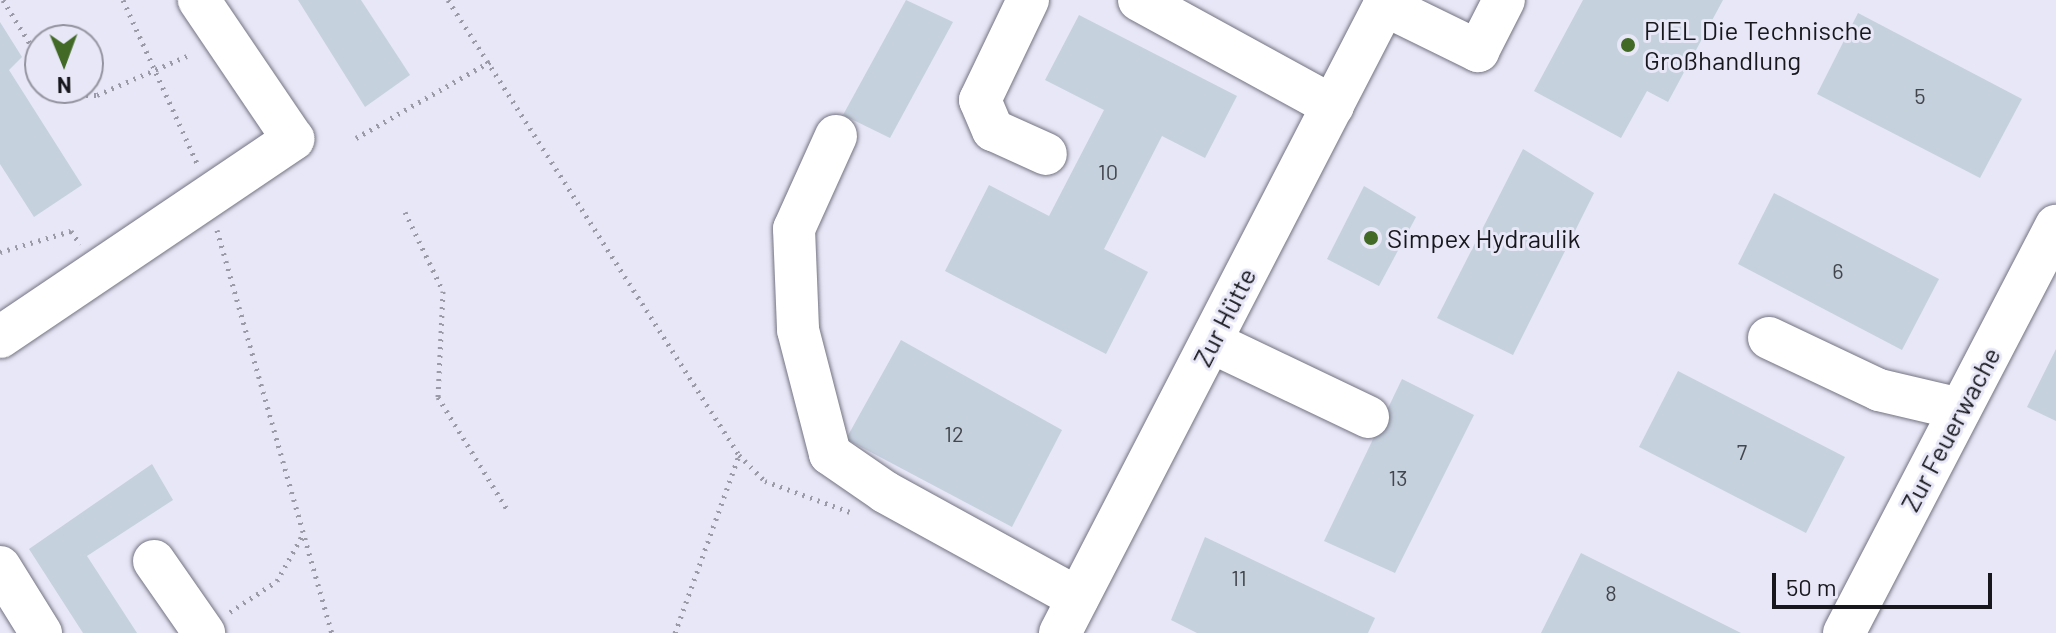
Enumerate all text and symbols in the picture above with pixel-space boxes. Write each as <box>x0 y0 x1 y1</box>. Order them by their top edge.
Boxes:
place label: PIEL Die Technische Großhandlung <box>1644 14 1872 76</box>
north arrow <box>24 24 104 104</box>
marker: PIEL Die Technische Großhandlung <box>1619 36 1637 54</box>
text: N <box>57 73 72 99</box>
house number: 5 <box>1914 83 1926 109</box>
house number: 10 <box>1098 159 1118 185</box>
place label: Simpex Hydraulik <box>1387 222 1581 254</box>
marker: Simpex Hydraulik <box>1362 229 1380 247</box>
house number: 6 <box>1832 258 1844 284</box>
street label: Zur Hütte <box>1186 263 1262 371</box>
street label: Zur Feuerwache <box>1894 342 2006 516</box>
house number: 12 <box>944 421 964 447</box>
house number: 7 <box>1737 439 1747 465</box>
house number: 13 <box>1388 465 1408 491</box>
scale bar <box>1776 557 1996 607</box>
house number: 11 <box>1231 565 1247 591</box>
text: 50 m <box>1786 572 1837 601</box>
house number: 8 <box>1605 580 1617 606</box>

